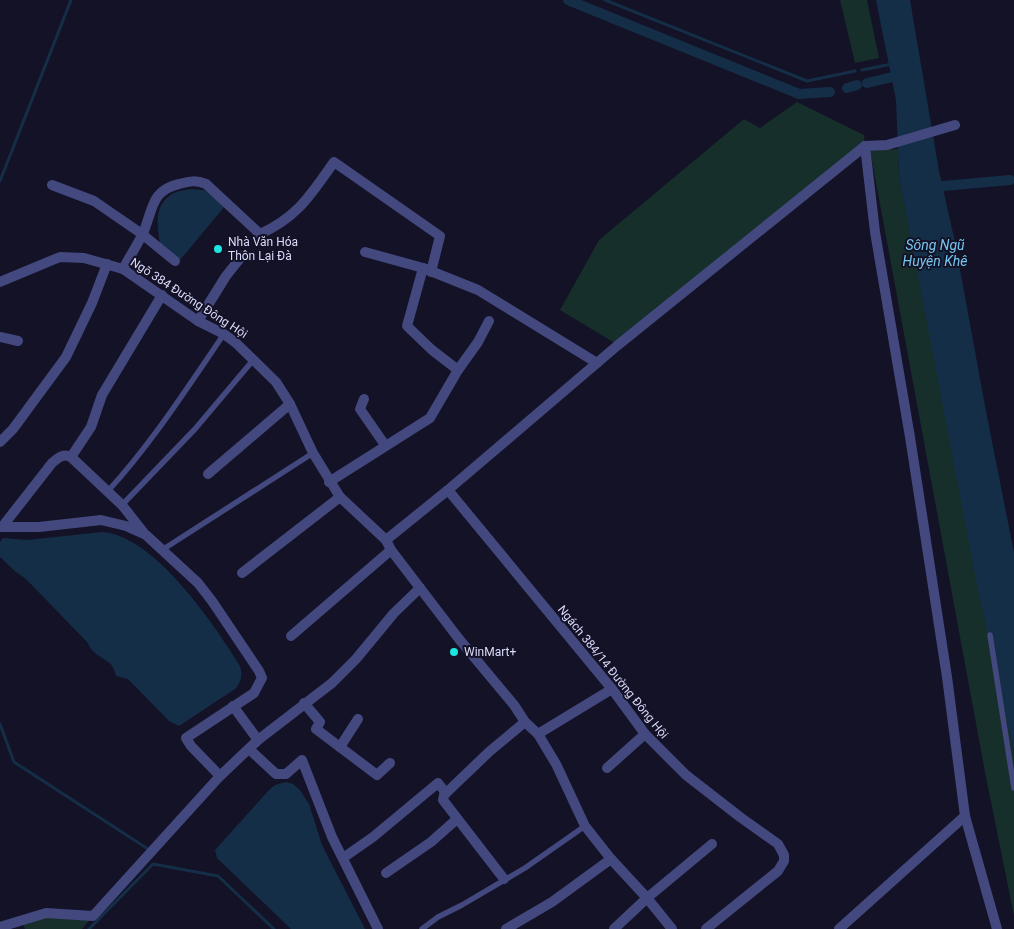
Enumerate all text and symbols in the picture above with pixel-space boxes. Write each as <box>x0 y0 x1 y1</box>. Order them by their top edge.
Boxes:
place label: Nhà Văn Hóa Thôn Lại Đà <box>228 235 298 263</box>
water label: Sông Ngũ Huyện Khê <box>903 237 967 269</box>
marker: Nhà Văn Hóa Thôn Lại Đà <box>212 243 224 255</box>
street label: Ngõ 384 Đường Đông Hội <box>128 255 250 341</box>
street label: Ngách 384/14 Đường Đông Hội <box>555 602 671 742</box>
place label: WinMart+ <box>464 645 516 659</box>
marker: WinMart+ <box>448 646 460 658</box>

